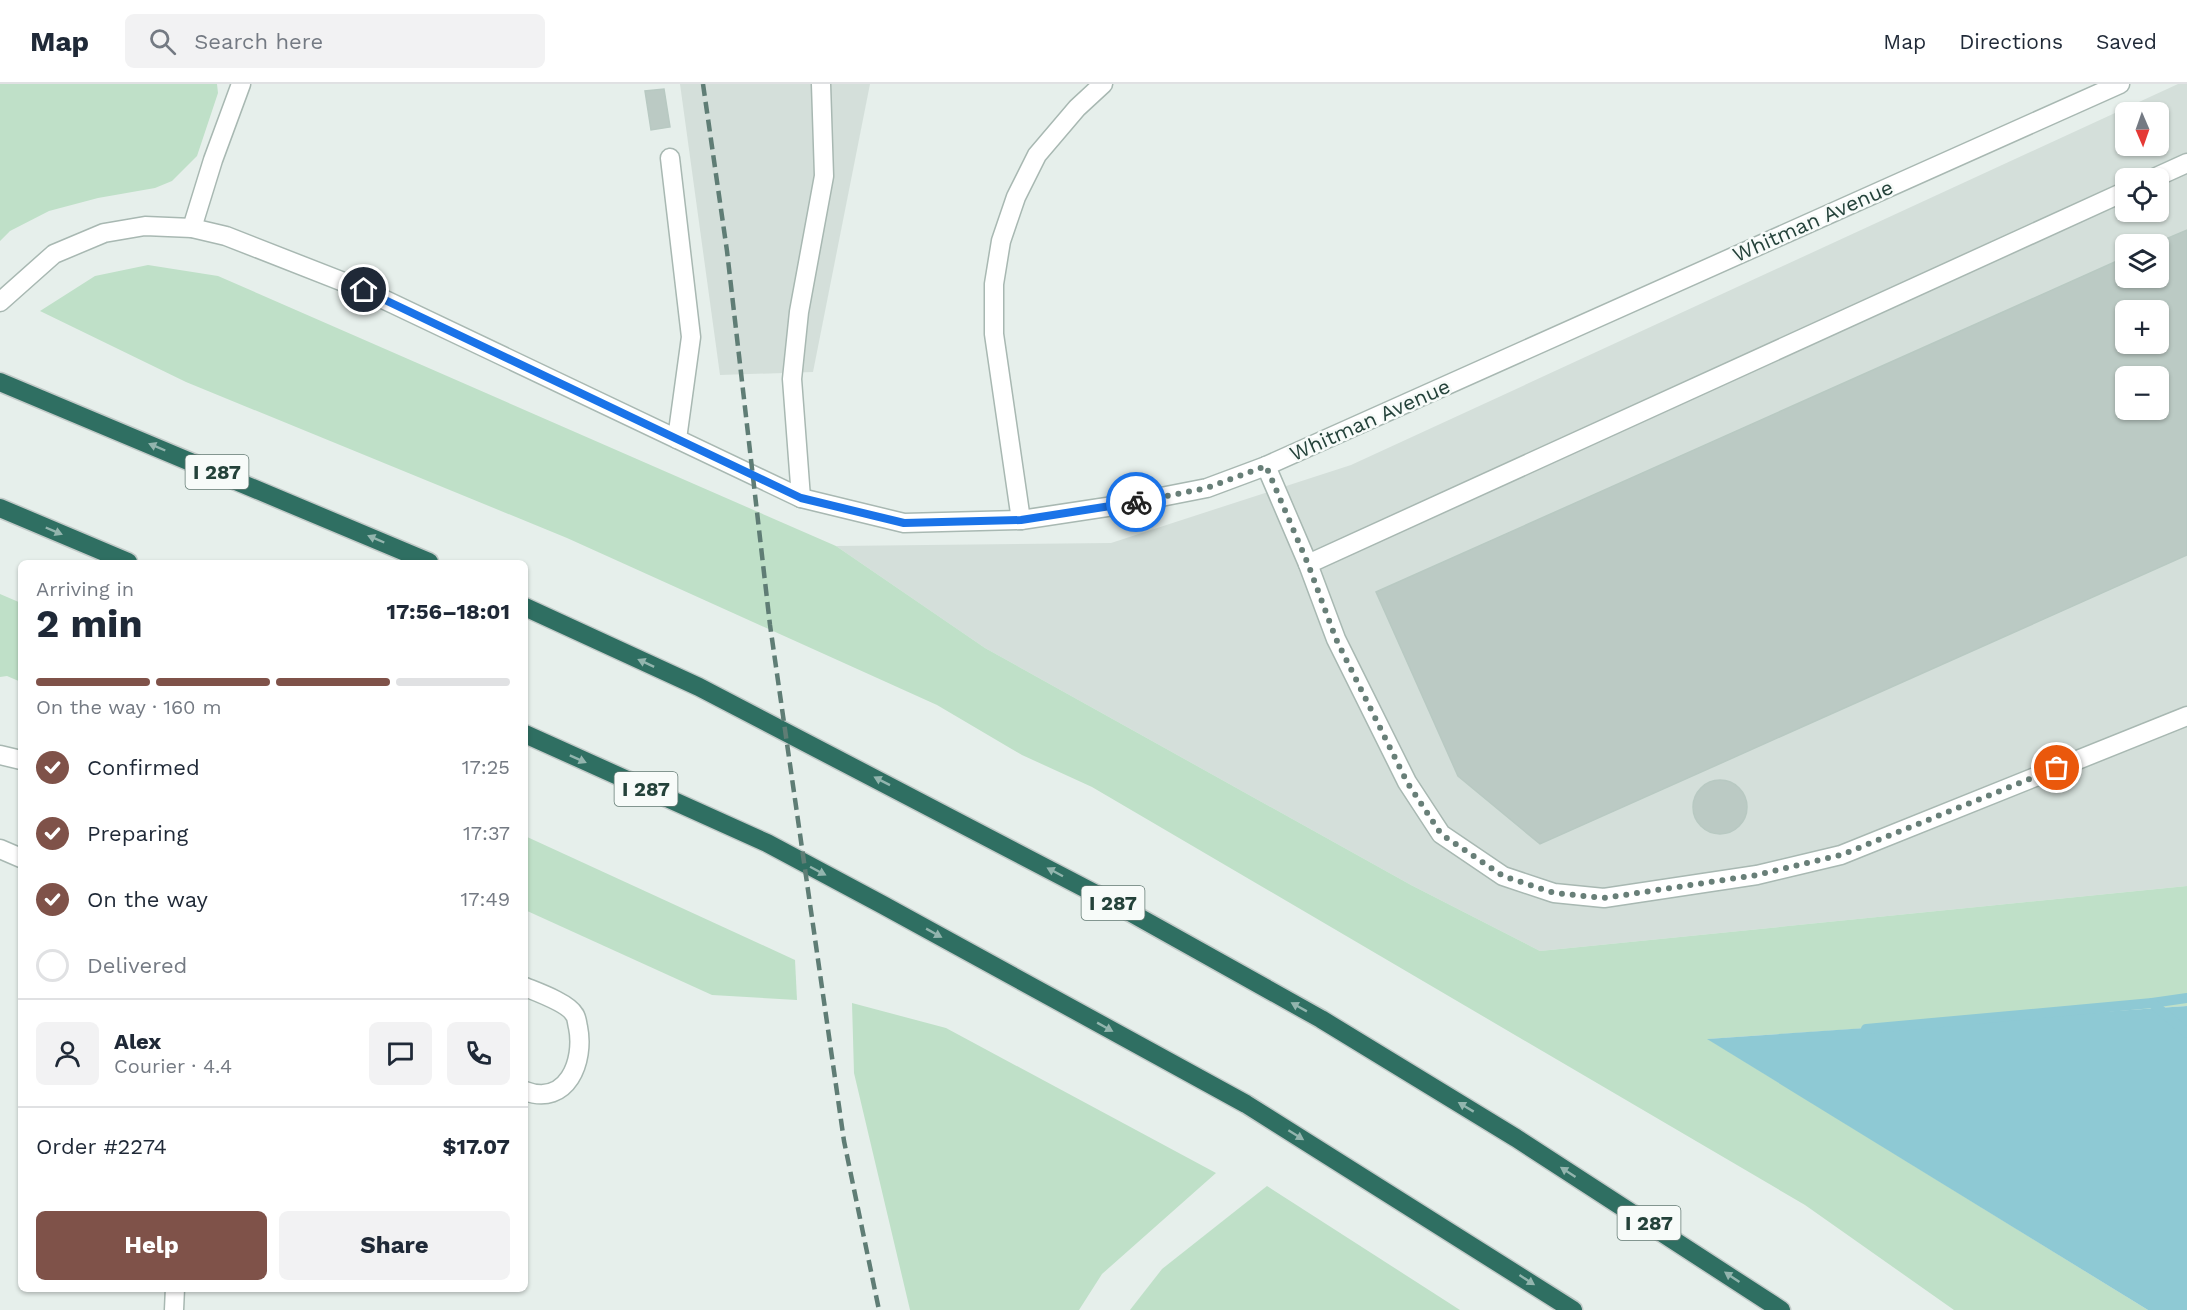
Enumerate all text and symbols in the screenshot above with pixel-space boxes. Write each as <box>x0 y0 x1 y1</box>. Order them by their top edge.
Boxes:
search box <box>125 14 545 68</box>
text: Map <box>30 25 89 58</box>
icon: search <box>146 25 179 58</box>
text: Search here <box>194 29 323 54</box>
text: Map <box>1883 29 1926 54</box>
text: Directions <box>1959 29 2063 54</box>
text: Saved <box>2096 29 2157 54</box>
north arrow <box>2115 102 2169 156</box>
map controls <box>2115 102 2169 420</box>
button: locate <box>2115 168 2169 222</box>
street label: Whitman Avenue <box>1729 174 1897 267</box>
button: layers <box>2115 234 2169 288</box>
pin <box>338 264 389 315</box>
icon: home <box>347 273 380 306</box>
button: + <box>2115 300 2169 354</box>
button: − <box>2115 366 2169 420</box>
street label: Whitman Avenue <box>1286 373 1454 466</box>
one-way arrow <box>148 442 166 451</box>
road number: I 287 <box>186 455 248 489</box>
courier <box>1106 472 1166 532</box>
icon: bike <box>1120 486 1153 519</box>
one-way arrow <box>45 527 63 536</box>
one-way arrow <box>366 534 384 544</box>
text: Arriving in <box>36 577 134 601</box>
text: 17:56–18:01 <box>387 599 510 624</box>
text: 2 min <box>36 601 143 646</box>
one-way arrow <box>637 657 655 667</box>
text: On the way · 160 m <box>36 695 221 719</box>
pin <box>2031 742 2082 793</box>
icon: check <box>36 751 69 784</box>
icon: bag <box>2040 751 2073 784</box>
one-way arrow <box>570 754 587 763</box>
text: Confirmed <box>87 755 200 780</box>
text: 17:25 <box>462 755 510 779</box>
road number: I 287 <box>614 772 678 806</box>
one-way arrow <box>873 776 890 786</box>
icon: check <box>36 817 69 850</box>
text: Preparing <box>87 821 188 846</box>
text: 17:37 <box>463 821 510 845</box>
one-way arrow <box>810 866 827 876</box>
one-way arrow <box>1046 867 1063 877</box>
icon: check <box>36 883 69 916</box>
road number: I 287 <box>1082 886 1144 920</box>
text: On the way <box>87 887 208 912</box>
text: 17:49 <box>461 887 510 911</box>
one-way arrow <box>926 928 943 938</box>
text: Delivered <box>87 953 187 978</box>
one-way arrow <box>1290 1002 1307 1012</box>
button: person <box>36 1022 99 1085</box>
button: chat <box>369 1022 432 1085</box>
button: phone <box>447 1022 510 1085</box>
one-way arrow <box>1097 1022 1114 1032</box>
text: Alex <box>114 1029 161 1054</box>
text: Courier · 4.4 <box>114 1054 232 1078</box>
one-way arrow <box>1458 1102 1474 1113</box>
one-way arrow <box>1288 1130 1304 1141</box>
text: Order #2274 <box>36 1134 167 1159</box>
text: $17.07 <box>443 1134 510 1159</box>
one-way arrow <box>1560 1166 1577 1177</box>
road number: I 287 <box>1618 1206 1680 1240</box>
button: Help <box>36 1211 267 1280</box>
button: Share <box>279 1211 510 1280</box>
one-way arrow <box>1725 1271 1741 1283</box>
one-way arrow <box>1519 1275 1535 1286</box>

